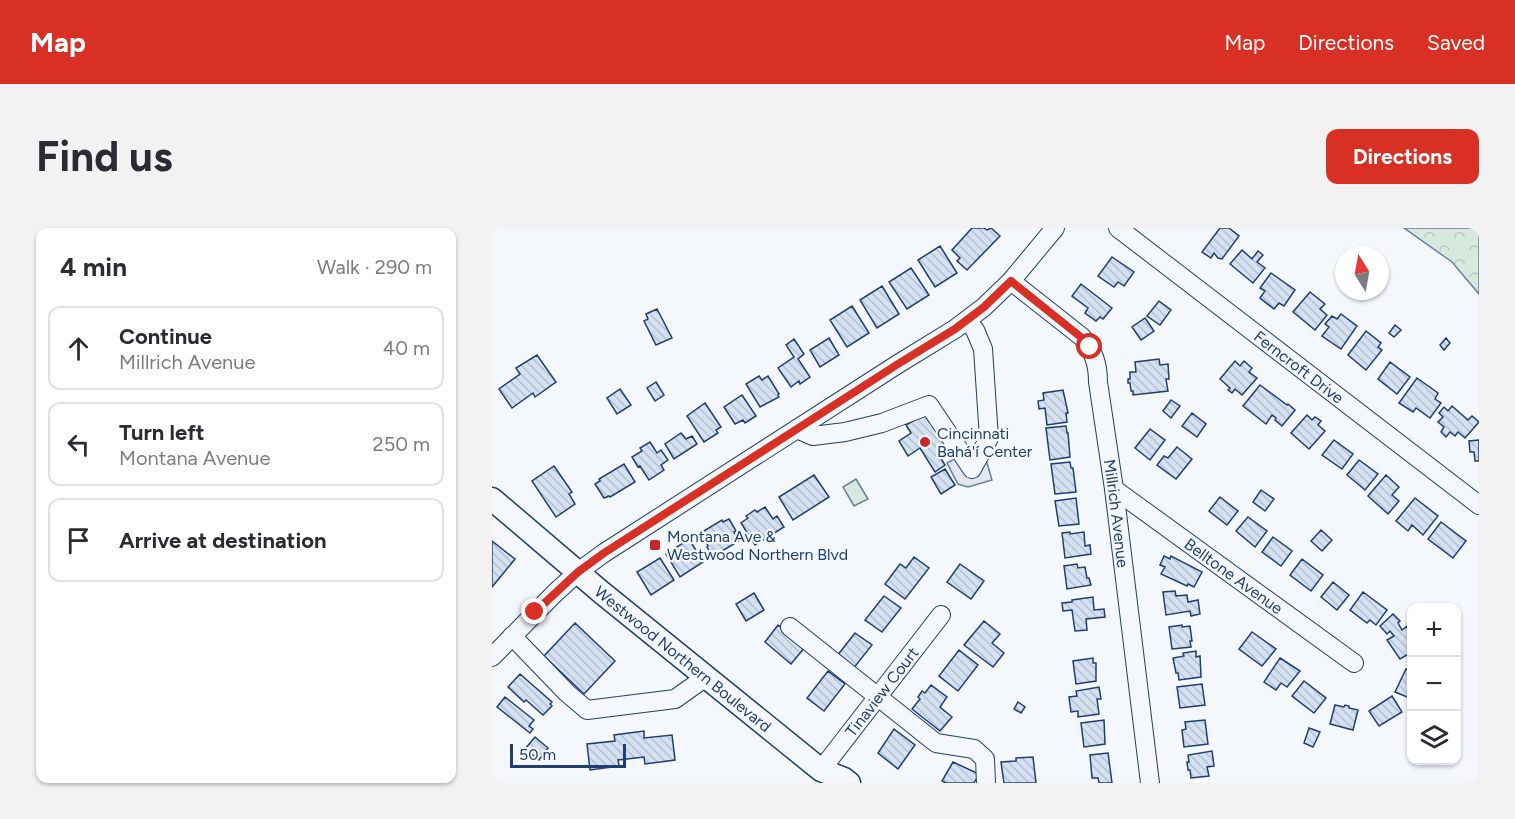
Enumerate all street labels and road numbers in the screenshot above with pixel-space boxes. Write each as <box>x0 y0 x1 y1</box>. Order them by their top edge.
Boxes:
street label: Ferncroft Drive <box>1250 327 1347 408</box>
street label: Millrich Avenue <box>1100 458 1133 569</box>
street label: Belltone Avenue <box>1181 534 1287 618</box>
street label: Westwood Northern Boulevard <box>591 582 775 736</box>
street label: Tinaview Court <box>841 644 923 740</box>

